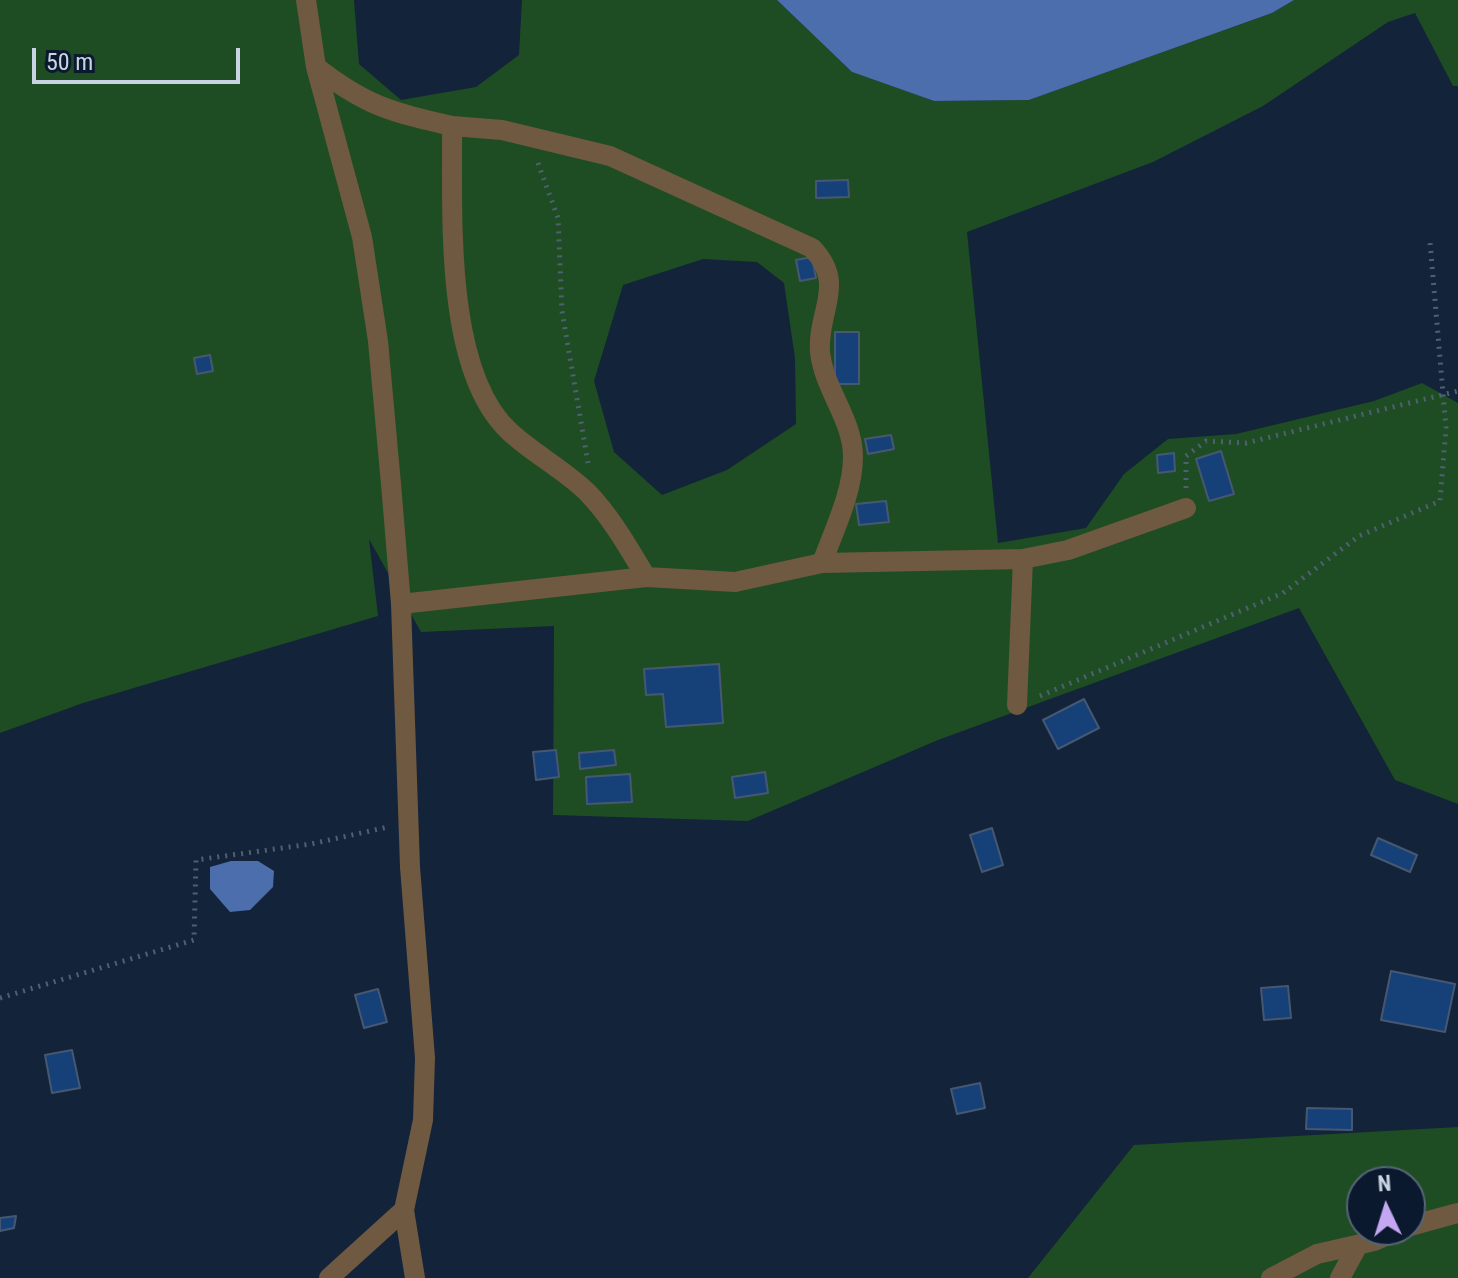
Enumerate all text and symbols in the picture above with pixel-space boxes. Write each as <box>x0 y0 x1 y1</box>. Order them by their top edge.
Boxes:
scale bar <box>36 32 244 82</box>
text: 50 m <box>46 48 93 76</box>
north arrow <box>1346 1166 1426 1246</box>
text: N <box>1377 1171 1392 1196</box>

